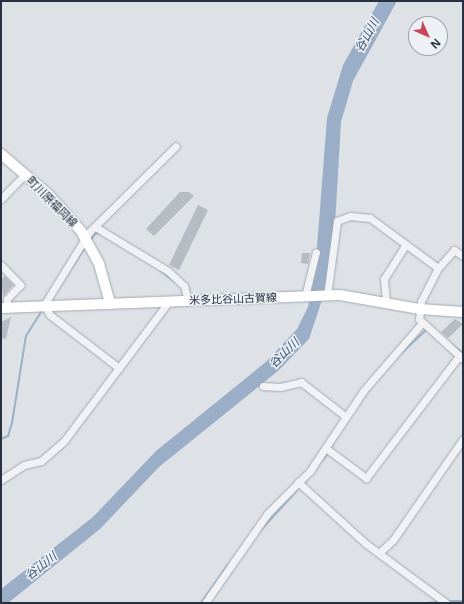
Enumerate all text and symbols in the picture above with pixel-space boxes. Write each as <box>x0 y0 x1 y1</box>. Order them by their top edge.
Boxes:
water label: 谷山川 <box>352 16 382 54</box>
north arrow <box>408 16 448 56</box>
text: N <box>428 36 445 53</box>
street label: 町川原福岡線 <box>24 174 80 230</box>
street label: 米多比谷山古賀線 <box>189 291 277 307</box>
water label: 谷山川 <box>266 335 302 371</box>
water label: 谷山川 <box>22 549 60 583</box>

